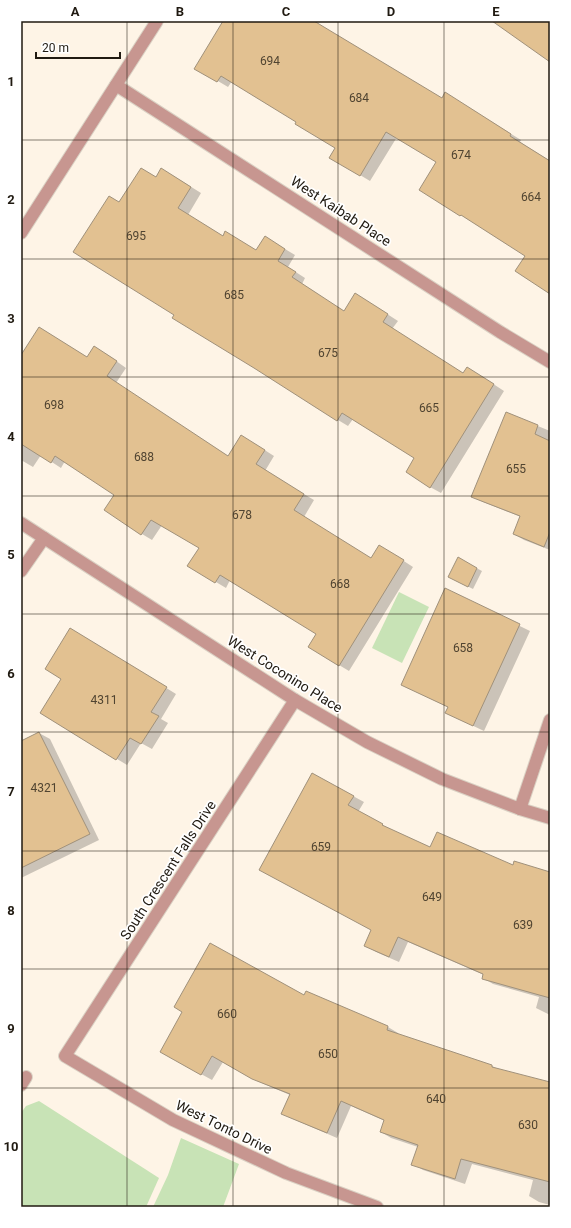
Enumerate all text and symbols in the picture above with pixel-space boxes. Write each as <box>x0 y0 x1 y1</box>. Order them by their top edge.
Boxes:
text: A <box>71 4 80 19</box>
text: B <box>176 4 184 19</box>
text: C <box>282 4 291 19</box>
text: D <box>387 4 395 19</box>
text: E <box>492 4 500 19</box>
scale bar <box>36 34 120 60</box>
text: 20 m <box>42 41 69 55</box>
house number: 694 <box>260 54 280 68</box>
text: 1 <box>7 74 15 89</box>
house number: 684 <box>349 91 369 105</box>
house number: 674 <box>451 148 471 162</box>
street label: West Kaibab Place <box>288 173 394 249</box>
house number: 664 <box>521 190 541 204</box>
text: 2 <box>7 192 15 207</box>
house number: 695 <box>126 229 146 243</box>
house number: 685 <box>224 288 244 302</box>
text: 3 <box>7 311 15 326</box>
house number: 675 <box>318 346 338 360</box>
house number: 698 <box>44 398 64 412</box>
house number: 665 <box>419 401 439 415</box>
text: 4 <box>7 429 15 444</box>
house number: 688 <box>134 450 154 464</box>
house number: 655 <box>506 462 526 476</box>
house number: 678 <box>232 508 252 522</box>
text: 5 <box>7 547 15 562</box>
house number: 668 <box>330 577 350 591</box>
street label: West Coconino Place <box>225 632 345 716</box>
house number: 658 <box>453 641 473 655</box>
text: 6 <box>7 666 15 681</box>
house number: 4311 <box>91 693 117 707</box>
house number: 4321 <box>31 781 57 795</box>
text: 7 <box>7 784 15 799</box>
street label: South Crescent Falls Drive <box>117 797 219 943</box>
house number: 659 <box>311 840 331 854</box>
house number: 649 <box>422 890 442 904</box>
text: 8 <box>7 903 15 918</box>
house number: 639 <box>513 918 533 932</box>
house number: 660 <box>217 1007 237 1021</box>
text: 9 <box>7 1021 15 1036</box>
house number: 650 <box>318 1047 338 1061</box>
house number: 640 <box>426 1092 446 1106</box>
street label: West Tonto Drive <box>173 1097 275 1157</box>
house number: 630 <box>518 1118 538 1132</box>
text: 10 <box>4 1139 18 1154</box>

